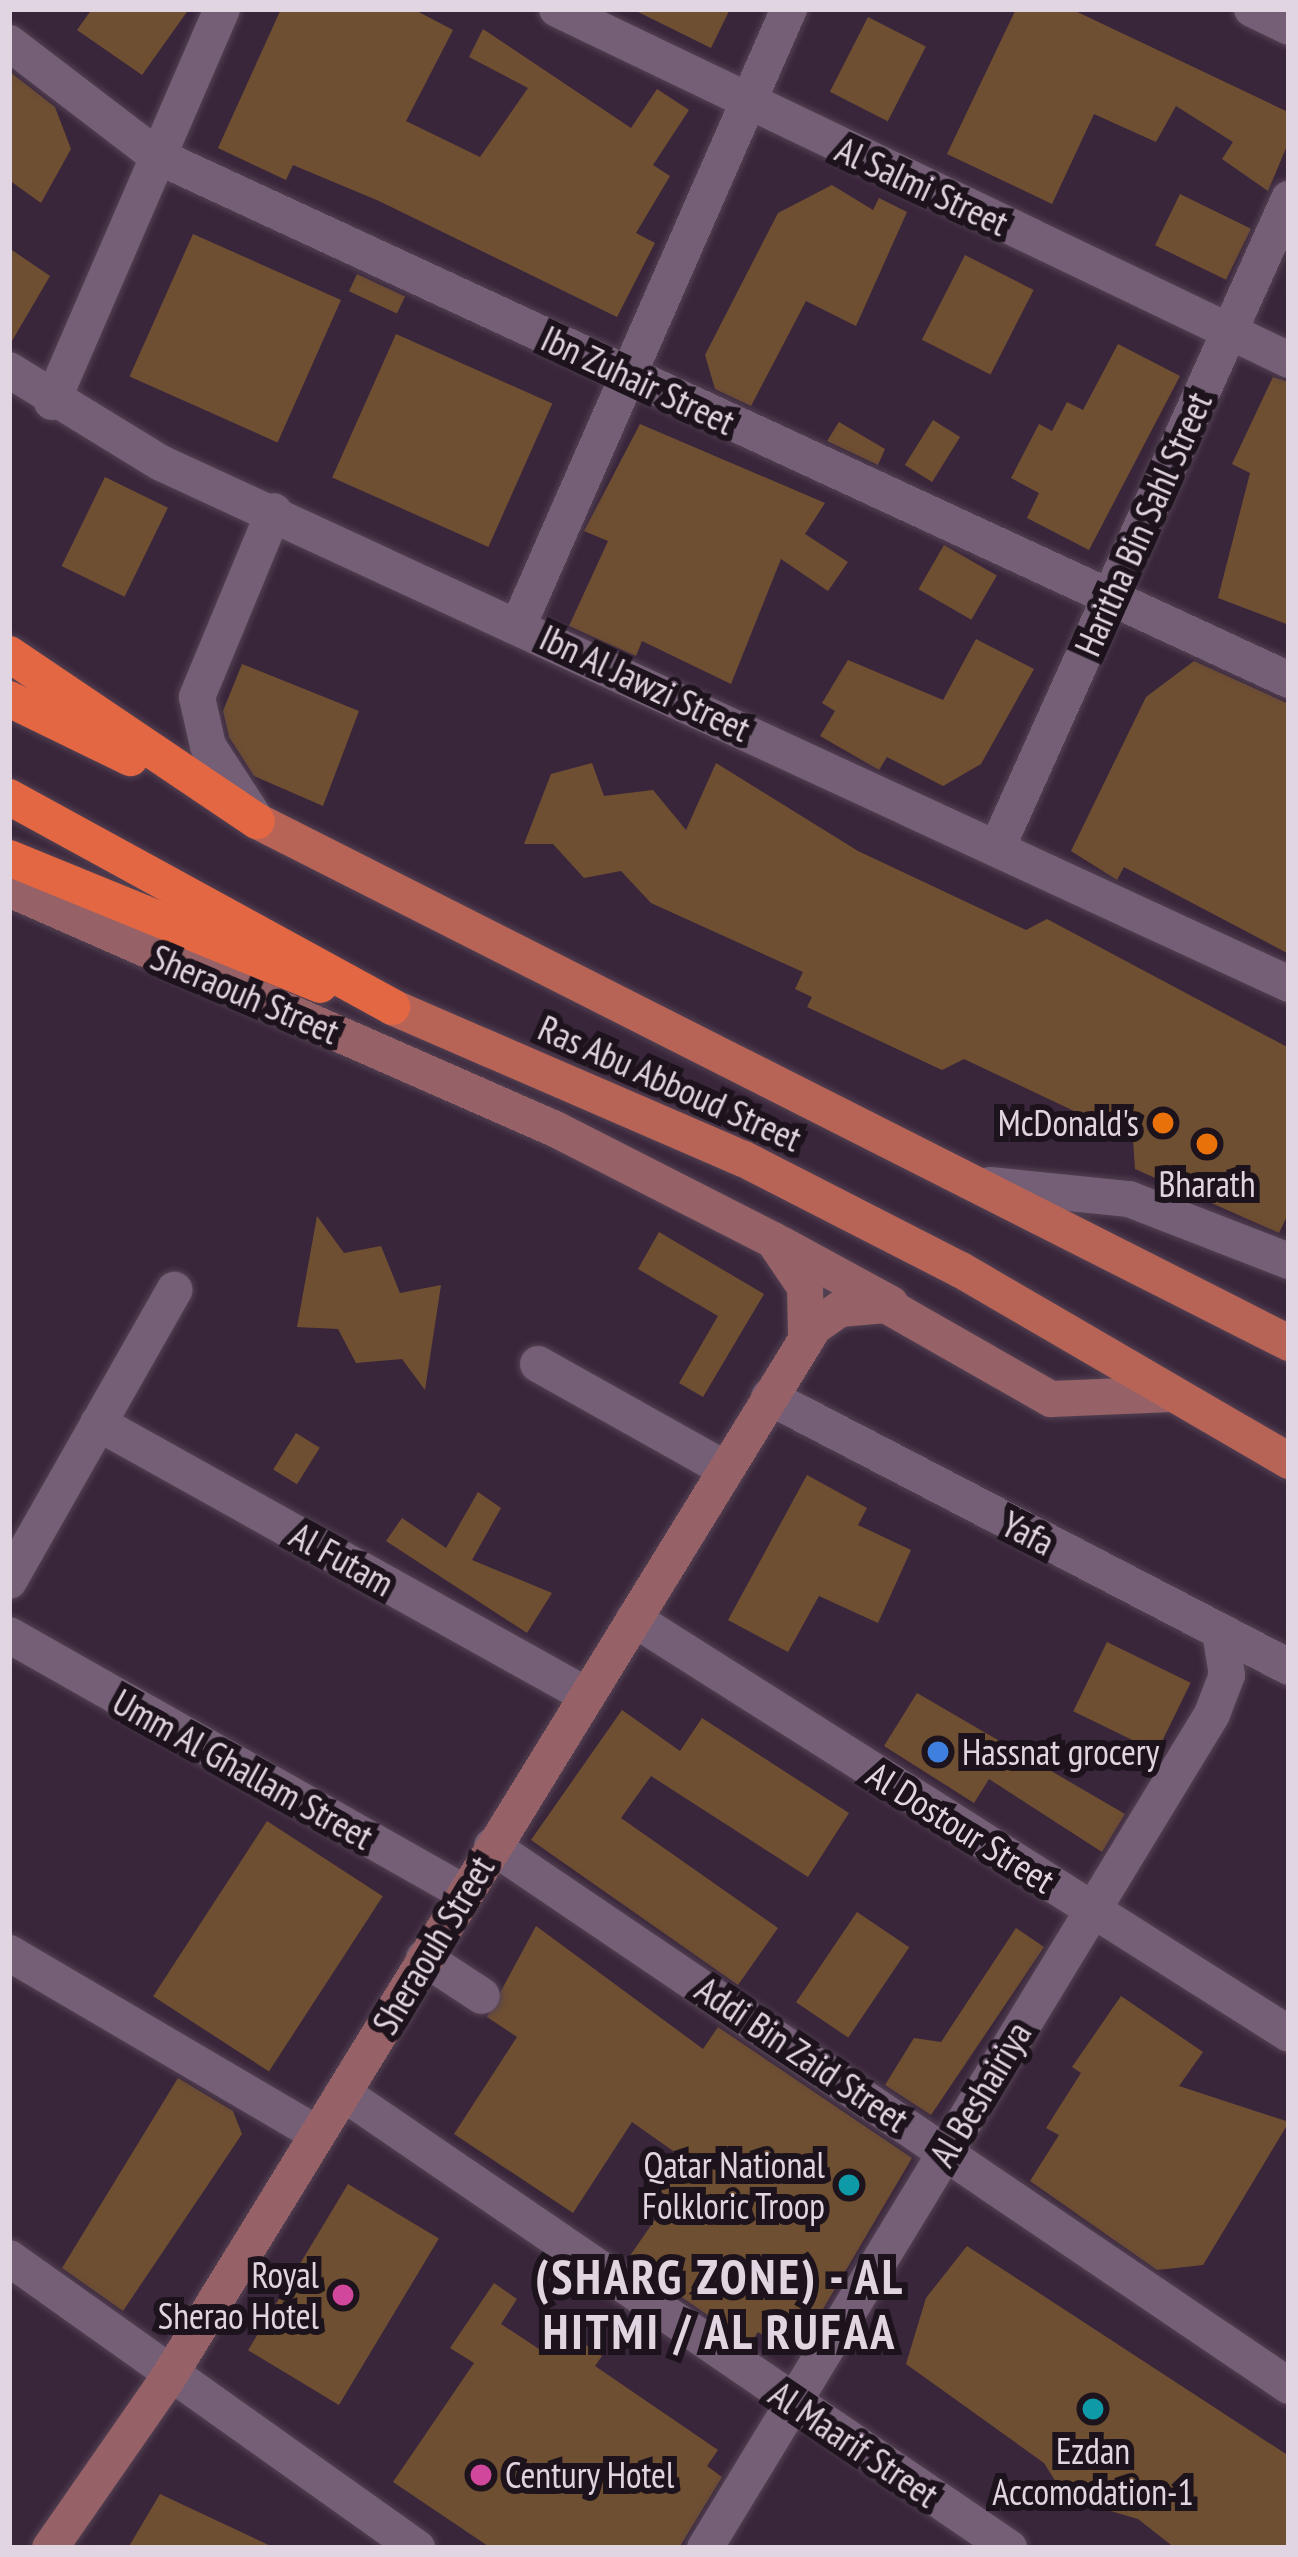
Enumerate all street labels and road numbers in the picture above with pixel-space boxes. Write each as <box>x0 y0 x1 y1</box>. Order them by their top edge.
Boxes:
street label: Al Salmi Street <box>829 127 1015 245</box>
street label: Ibn Zuhair Street <box>534 316 742 444</box>
street label: Haritha Bin Sahl Street <box>1066 386 1220 662</box>
street label: Ibn Al Jawzi Street <box>533 615 757 751</box>
street label: Sheraouh Street <box>145 935 345 1053</box>
street label: Ras Abu Abboud Street <box>531 1005 809 1161</box>
street label: Yafa <box>995 1502 1061 1564</box>
street label: Al Futam <box>283 1513 401 1605</box>
street label: Umm Al Ghallam Street <box>105 1680 381 1858</box>
street label: Al Dostour Street <box>859 1752 1063 1902</box>
street label: Sheraouh Street <box>363 1848 503 2042</box>
street label: Addi Bin Zaid Street <box>688 1967 916 2141</box>
street label: Al Beshairiya <box>920 2014 1040 2174</box>
street label: Al Maarif Street <box>762 2372 946 2516</box>

